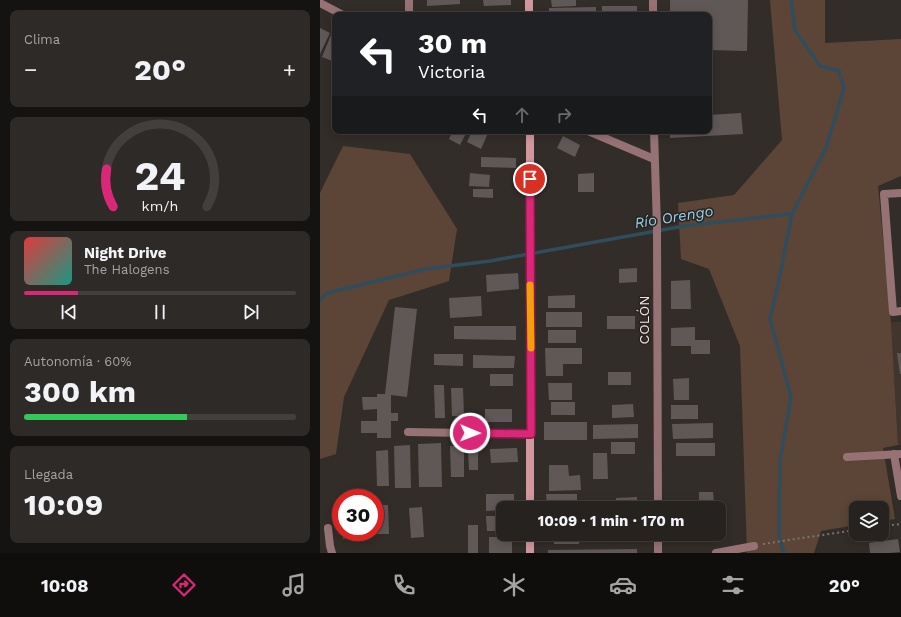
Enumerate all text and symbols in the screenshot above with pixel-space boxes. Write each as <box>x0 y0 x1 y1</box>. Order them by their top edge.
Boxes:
text: 30 m <box>418 27 487 60</box>
icon: left <box>352 28 404 80</box>
text: Clima <box>24 32 60 47</box>
text: 20° <box>134 52 186 87</box>
text: − <box>24 57 37 82</box>
text: + <box>283 57 296 82</box>
text: Victoria <box>418 61 485 82</box>
icon: left <box>469 104 491 126</box>
icon: ahead <box>511 104 533 126</box>
icon: right <box>553 104 575 126</box>
text: 24 <box>134 151 186 200</box>
pin <box>513 162 547 196</box>
icon: arrive <box>519 168 541 190</box>
text: km/h <box>142 198 178 214</box>
water label: Río Orengo <box>633 202 715 232</box>
text: Night Drive <box>84 244 167 262</box>
text: The Halogens <box>84 262 170 277</box>
street label: COLÓN <box>636 296 652 344</box>
icon: previous <box>58 301 80 323</box>
icon: pause <box>149 301 171 323</box>
icon: next <box>240 301 262 323</box>
text: Autonomía · 60% <box>24 354 131 369</box>
text: 300 km <box>24 374 136 409</box>
position arrow <box>449 412 491 454</box>
text: Llegada <box>24 467 73 482</box>
text: 10:09 <box>24 487 103 522</box>
speed limit sign: 30 <box>332 489 384 541</box>
map controls <box>849 501 889 541</box>
button: layers <box>849 501 889 541</box>
text: 10:09 · 1 min · 170 m <box>538 512 684 530</box>
icon: directions <box>170 571 198 599</box>
icon: music <box>280 571 308 599</box>
icon: phone <box>390 571 418 599</box>
icon: climate <box>500 571 528 599</box>
icon: car <box>609 571 637 599</box>
icon: filters <box>719 571 747 599</box>
text: 10:08 <box>41 575 89 596</box>
text: 20° <box>829 575 860 596</box>

